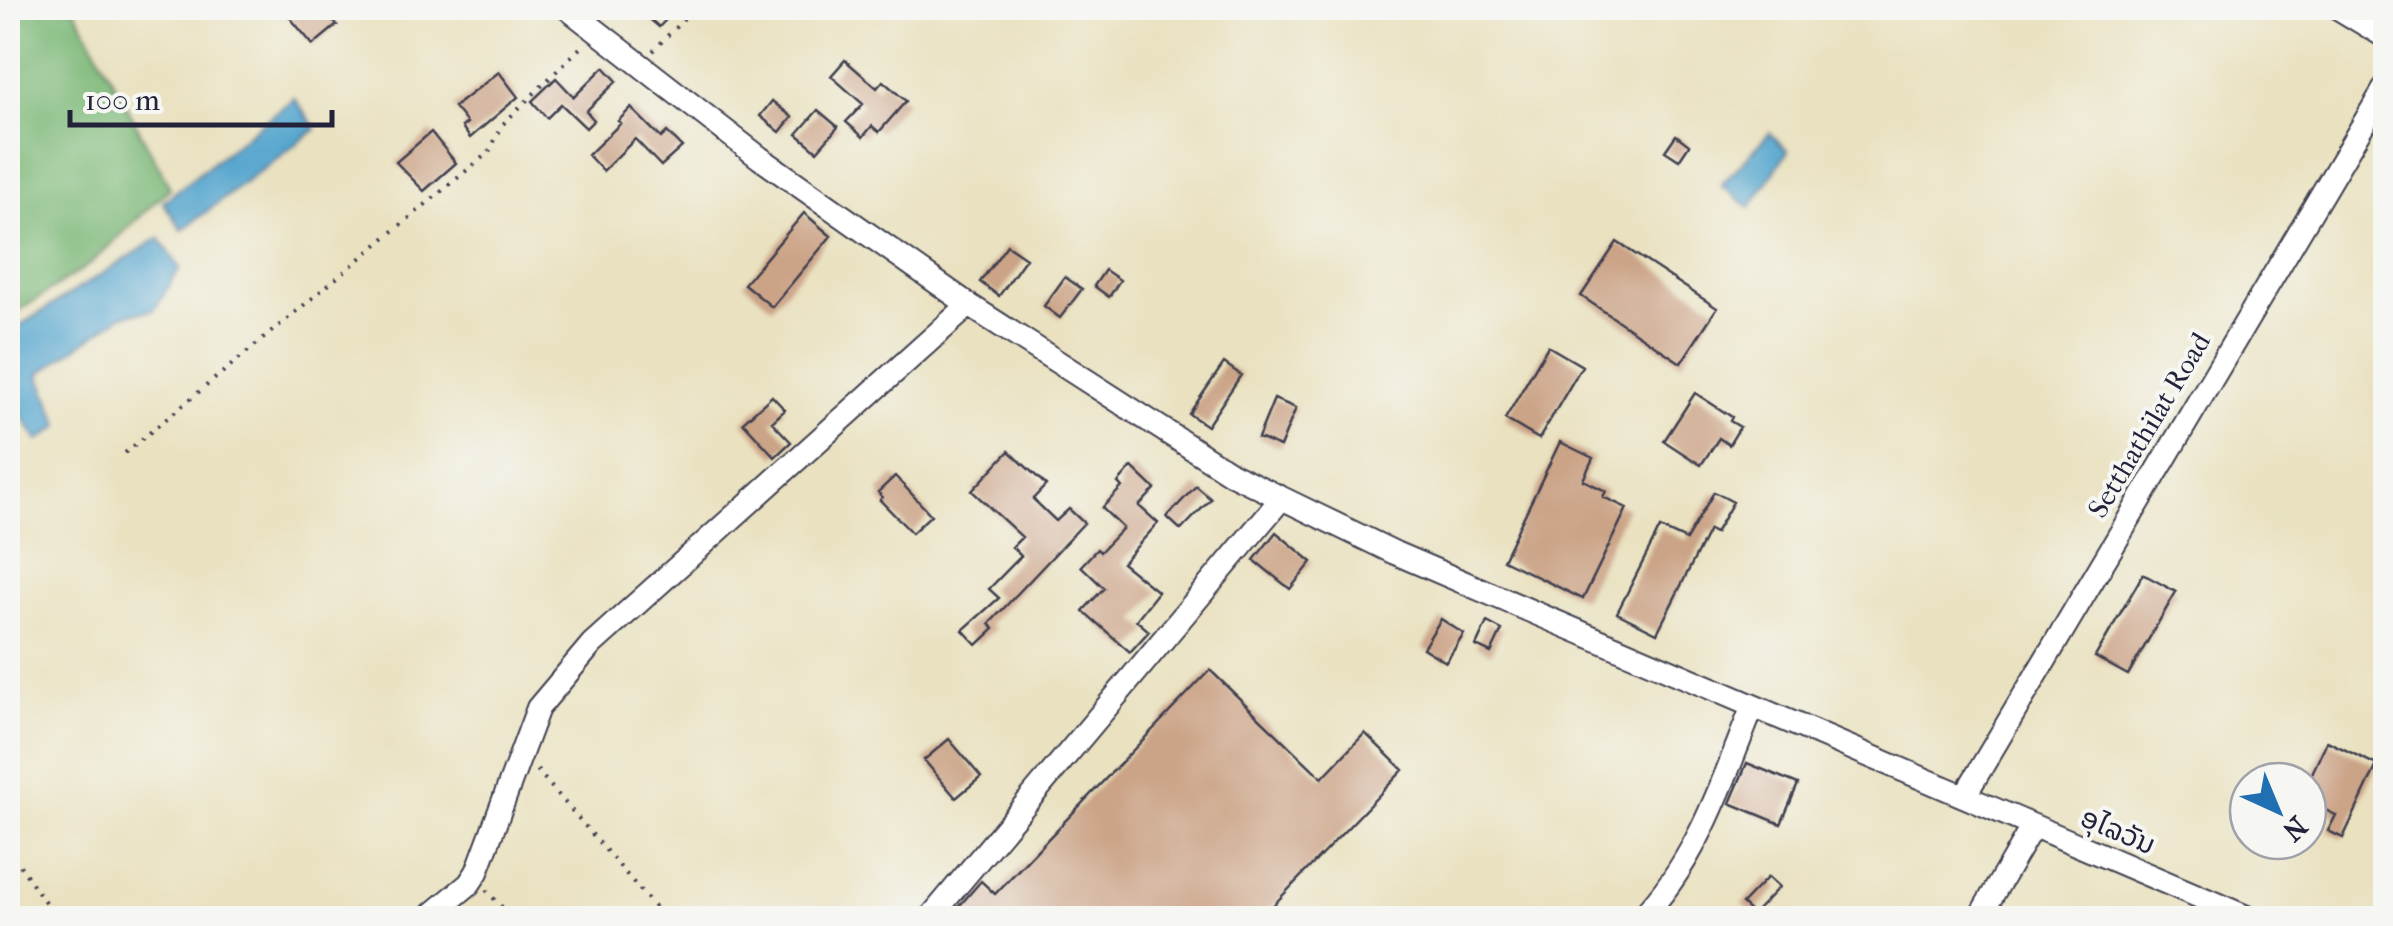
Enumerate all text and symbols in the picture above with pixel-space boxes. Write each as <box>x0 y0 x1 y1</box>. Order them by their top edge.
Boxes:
scale bar <box>70 65 332 127</box>
text: 100 m <box>85 83 160 118</box>
street label: Setthathilat Road <box>2081 326 2218 524</box>
north arrow <box>2228 761 2328 861</box>
street label: ອຸໄລວັນ <box>2075 801 2160 862</box>
text: N <box>2275 809 2314 848</box>

